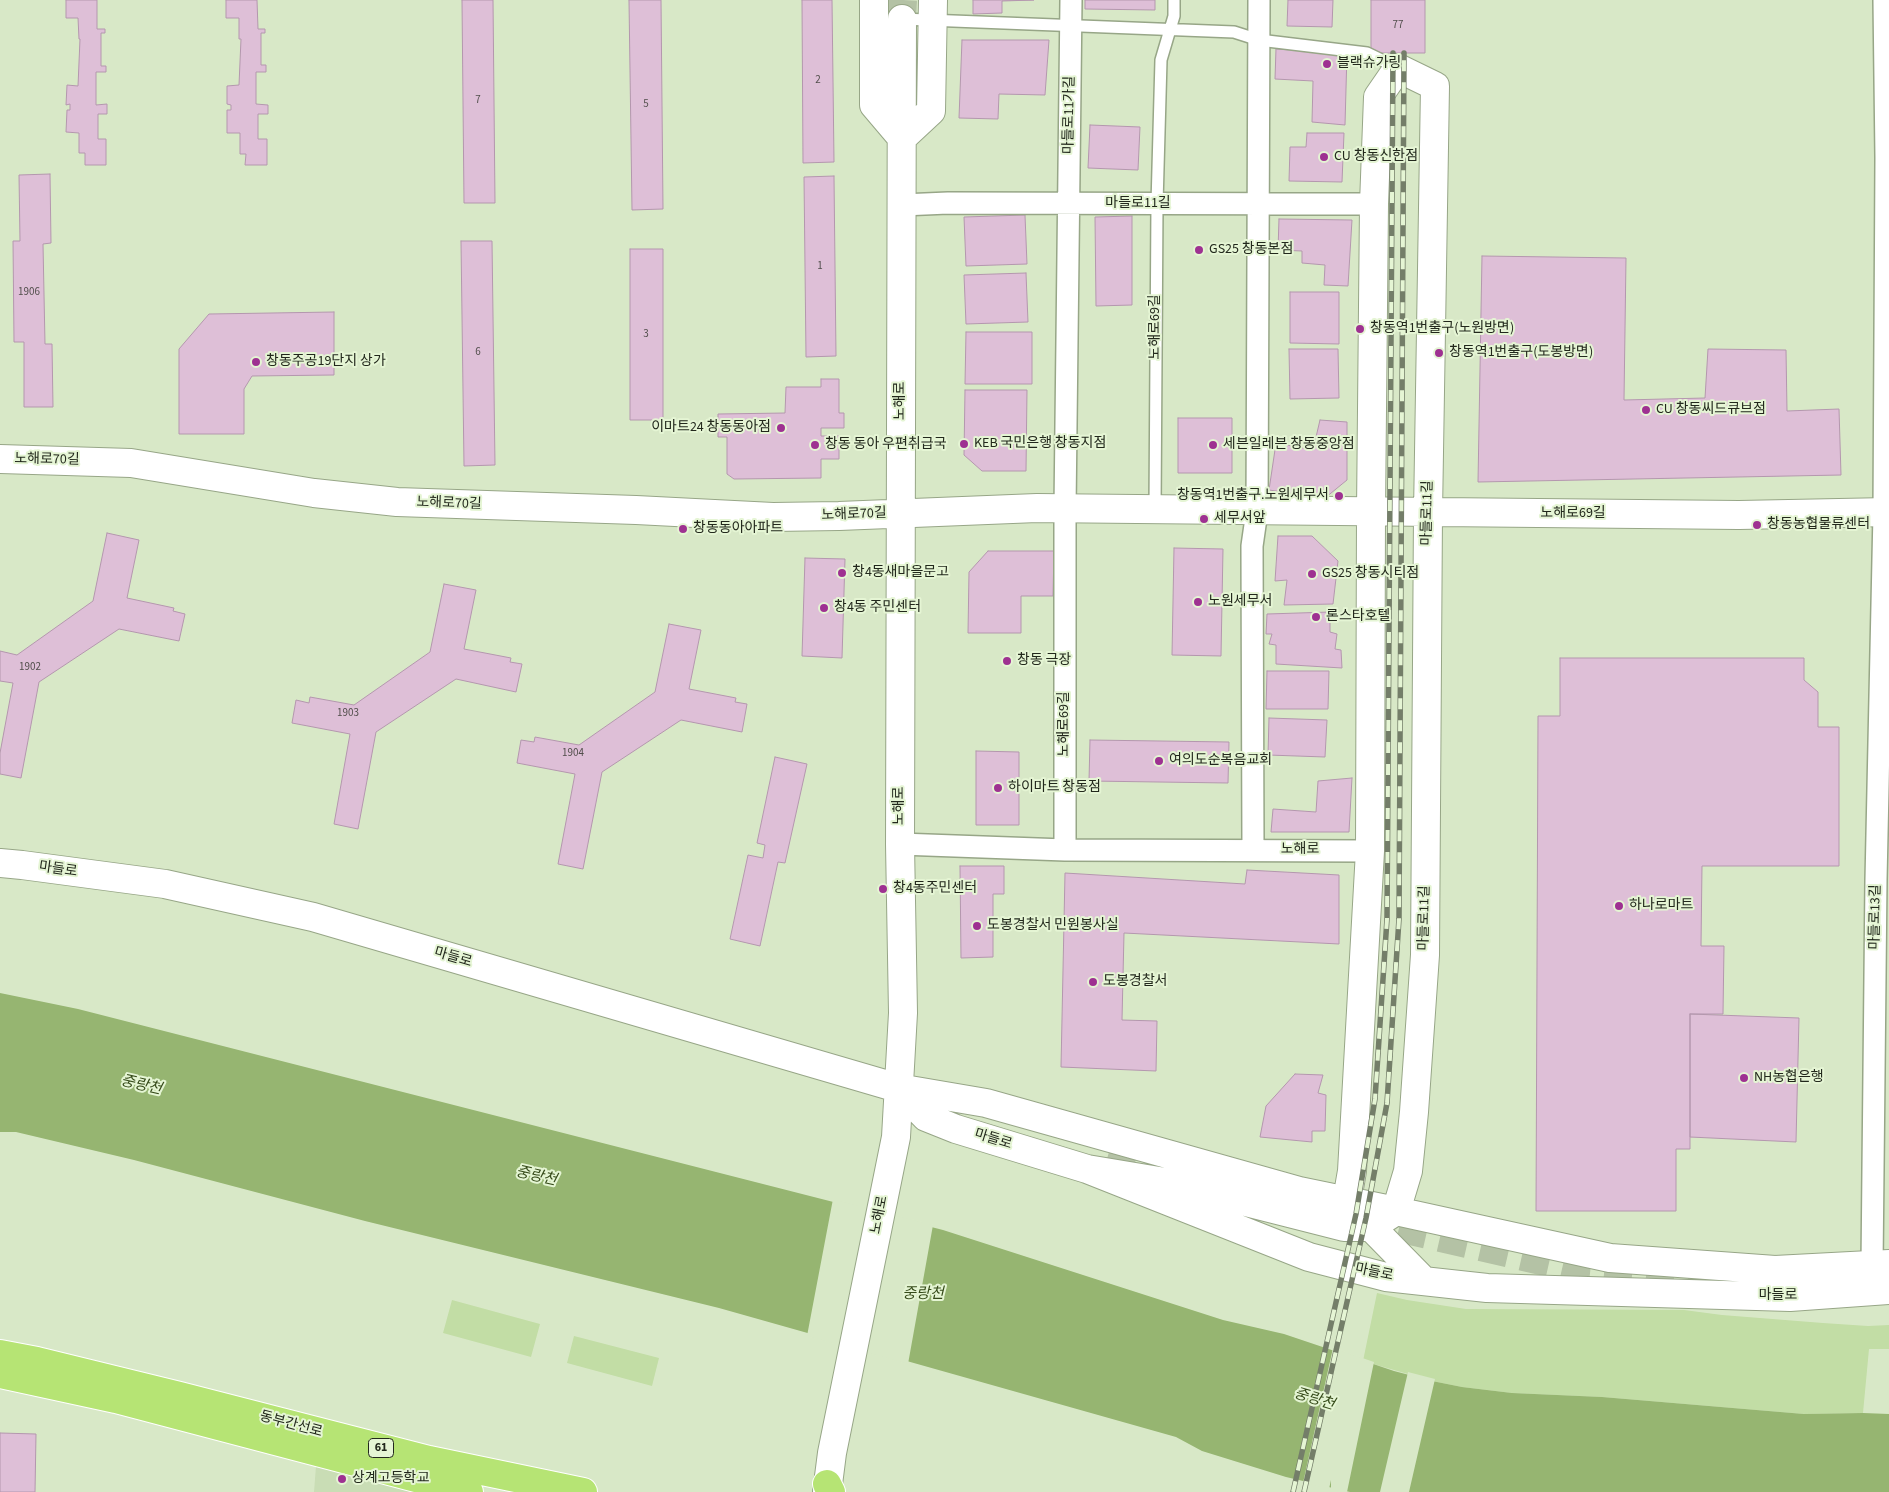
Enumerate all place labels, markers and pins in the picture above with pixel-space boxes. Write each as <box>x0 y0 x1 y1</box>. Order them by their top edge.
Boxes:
place label: 블랙슈가링 <box>1337 56 1401 72</box>
marker: 블랙슈가링 <box>1321 58 1333 70</box>
place label: CU 창동신한점 <box>1334 149 1418 165</box>
marker: CU 창동신한점 <box>1318 151 1330 163</box>
place label: GS25 창동본점 <box>1209 242 1293 258</box>
marker: GS25 창동본점 <box>1193 244 1205 256</box>
place label: 창동역1번출구(노원방면) <box>1370 321 1514 337</box>
marker: 창동역1번출구(노원방면) <box>1354 323 1366 335</box>
place label: 창동역1번출구(도봉방면) <box>1449 345 1593 361</box>
marker: 창동역1번출구(도봉방면) <box>1433 347 1445 359</box>
place label: 창동주공19단지 상가 <box>266 354 386 370</box>
marker: 창동주공19단지 상가 <box>250 356 262 368</box>
place label: CU 창동씨드큐브점 <box>1656 402 1766 418</box>
marker: CU 창동씨드큐브점 <box>1640 404 1652 416</box>
place label: 이마트24 창동동아점 <box>651 420 771 436</box>
marker: 이마트24 창동동아점 <box>775 422 787 434</box>
place label: KEB 국민은행 창동지점 <box>974 436 1106 452</box>
place label: 창동 동아 우편취급국 <box>825 437 947 453</box>
place label: 세븐일레븐 창동중앙점 <box>1223 437 1355 453</box>
marker: KEB 국민은행 창동지점 <box>958 438 970 450</box>
marker: 창동 동아 우편취급국 <box>809 439 821 451</box>
marker: 세븐일레븐 창동중앙점 <box>1207 439 1219 451</box>
place label: 창동역1번출구.노원세무서 <box>1177 488 1329 504</box>
marker: 창동역1번출구.노원세무서 <box>1333 490 1345 502</box>
place label: 세무서앞 <box>1214 511 1266 527</box>
marker: 세무서앞 <box>1198 513 1210 525</box>
place label: 창동농협물류센터 <box>1767 517 1870 533</box>
marker: 창동농협물류센터 <box>1751 519 1763 531</box>
place label: 창동동아아파트 <box>693 521 783 537</box>
marker: 창동동아아파트 <box>677 523 689 535</box>
place label: 창4동새마을문고 <box>852 565 949 581</box>
place label: GS25 창동시티점 <box>1322 566 1419 582</box>
marker: 창4동새마을문고 <box>836 567 848 579</box>
marker: GS25 창동시티점 <box>1306 568 1318 580</box>
place label: 노원세무서 <box>1208 594 1272 610</box>
marker: 노원세무서 <box>1192 596 1204 608</box>
place label: 창4동 주민센터 <box>834 600 921 616</box>
marker: 창4동 주민센터 <box>818 602 830 614</box>
place label: 론스타호텔 <box>1326 609 1390 625</box>
marker: 론스타호텔 <box>1310 611 1322 623</box>
place label: 창동 극장 <box>1017 653 1071 669</box>
marker: 창동 극장 <box>1001 655 1013 667</box>
place label: 여의도순복음교회 <box>1169 753 1272 769</box>
marker: 여의도순복음교회 <box>1153 755 1165 767</box>
place label: 하이마트 창동점 <box>1008 780 1101 796</box>
marker: 하이마트 창동점 <box>992 782 1004 794</box>
place label: 창4동주민센터 <box>893 881 977 897</box>
marker: 창4동주민센터 <box>877 883 889 895</box>
place label: 하나로마트 <box>1629 898 1693 914</box>
marker: 하나로마트 <box>1613 900 1625 912</box>
place label: 도봉경찰서 민원봉사실 <box>987 918 1119 934</box>
marker: 도봉경찰서 민원봉사실 <box>971 920 983 932</box>
place label: 도봉경찰서 <box>1103 974 1167 990</box>
marker: 도봉경찰서 <box>1087 976 1099 988</box>
place label: NH농협은행 <box>1754 1070 1824 1086</box>
marker: NH농협은행 <box>1738 1072 1750 1084</box>
place label: 상계고등학교 <box>352 1471 429 1487</box>
marker: 상계고등학교 <box>336 1473 348 1485</box>

